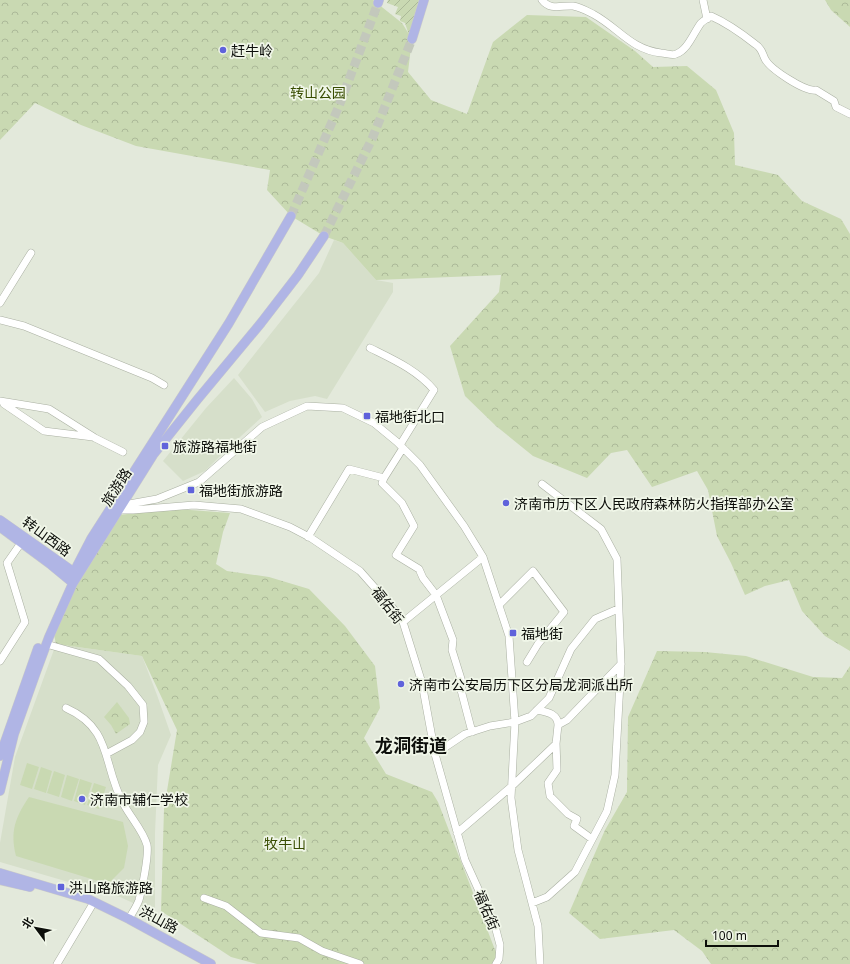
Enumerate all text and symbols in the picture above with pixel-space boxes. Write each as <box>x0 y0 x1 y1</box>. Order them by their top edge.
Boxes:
place label: 赶牛岭 <box>231 41 273 60</box>
marker: 赶牛岭 <box>218 45 228 55</box>
park label: 转山公园 <box>290 83 346 102</box>
place label: 福地街北口 <box>375 407 445 426</box>
marker: 福地街北口 <box>362 411 372 421</box>
place label: 旅游路福地街 <box>173 437 257 456</box>
marker: 旅游路福地街 <box>160 441 170 451</box>
street label: 旅游路 <box>97 464 135 510</box>
place label: 福地街旅游路 <box>199 481 283 500</box>
marker: 福地街旅游路 <box>186 485 196 495</box>
place label: 济南市历下区人民政府森林防火指挥部办公室 <box>514 494 794 513</box>
marker: 济南市历下区人民政府森林防火指挥部办公室 <box>501 498 511 508</box>
street label: 转山西路 <box>19 512 75 560</box>
street label: 福佑街 <box>368 583 408 627</box>
place label: 福地街 <box>521 624 563 643</box>
marker: 福地街 <box>508 628 518 638</box>
place label: 济南市公安局历下区分局龙洞派出所 <box>409 675 633 694</box>
marker: 济南市公安局历下区分局龙洞派出所 <box>396 679 406 689</box>
district label: 龙洞街道 <box>375 733 447 757</box>
place label: 济南市辅仁学校 <box>90 790 188 809</box>
marker: 济南市辅仁学校 <box>77 794 87 804</box>
park label: 牧牛山 <box>264 834 306 853</box>
place label: 洪山路旅游路 <box>69 878 153 897</box>
marker: 洪山路旅游路 <box>56 882 66 892</box>
street label: 福佑街 <box>470 887 504 933</box>
street label: 洪山路 <box>136 901 182 937</box>
north arrow <box>16 908 56 948</box>
text: 北 <box>18 914 36 931</box>
scale bar <box>706 922 778 948</box>
text: 100 m <box>712 927 747 944</box>

